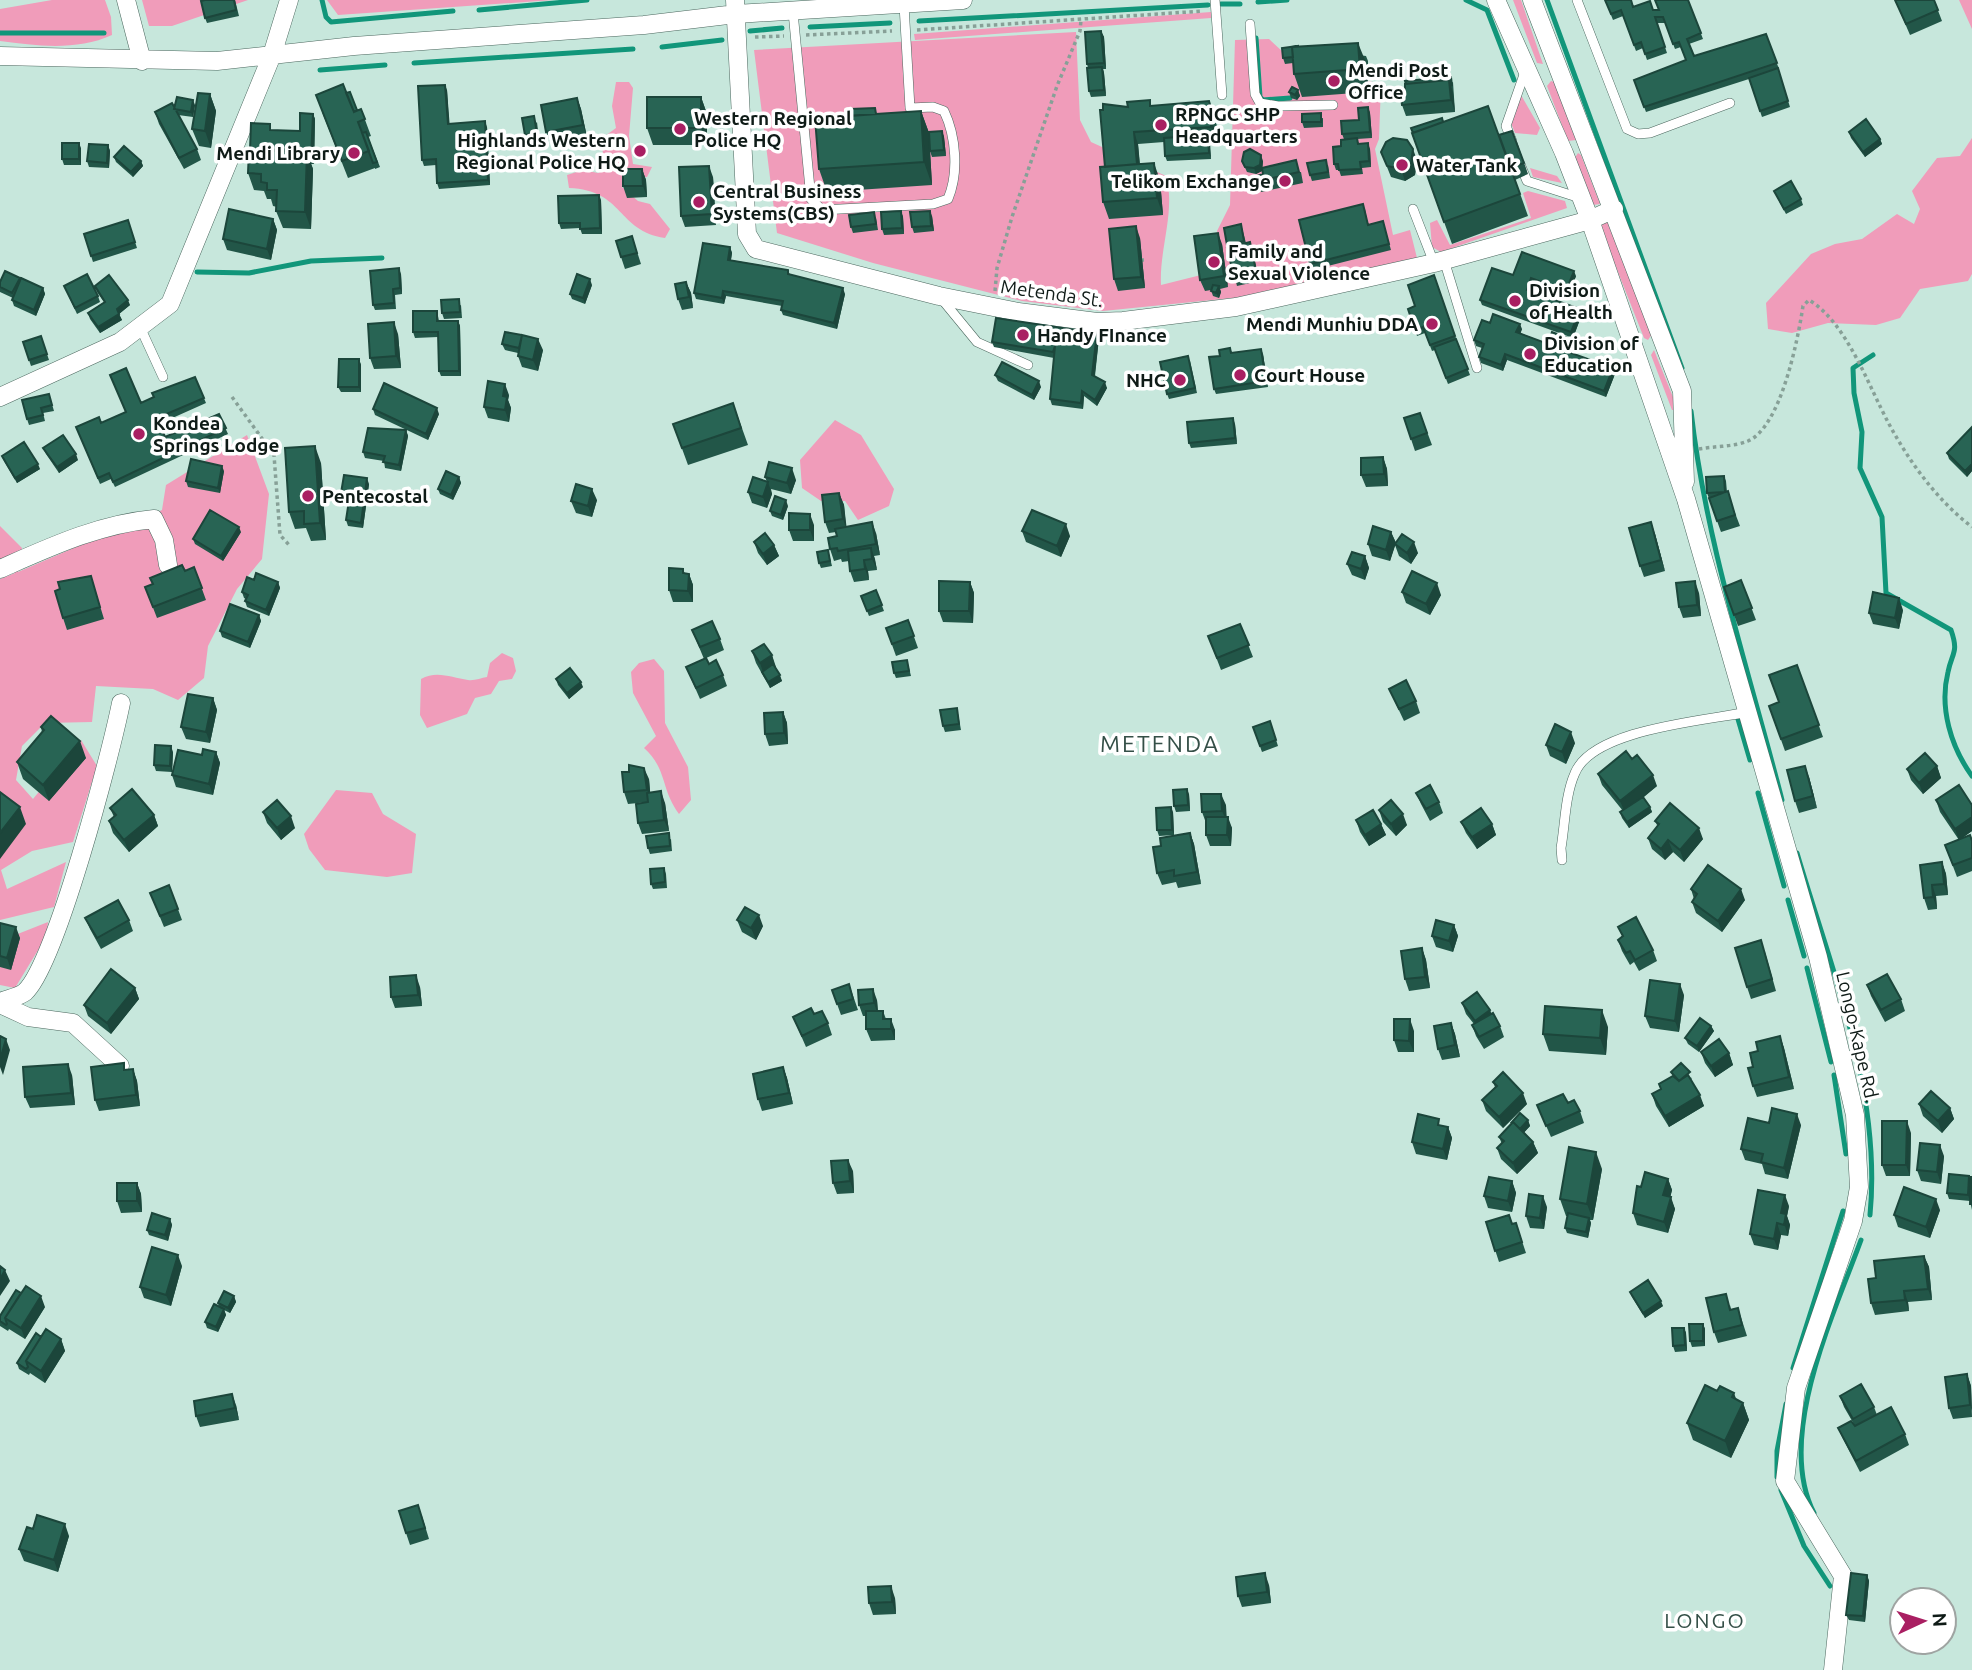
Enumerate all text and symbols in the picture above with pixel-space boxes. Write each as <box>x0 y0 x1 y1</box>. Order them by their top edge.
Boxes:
place label: Mendi Post Office <box>1348 59 1449 103</box>
marker: Mendi Post Office <box>1326 73 1342 89</box>
place label: RPNGC SHP Headquarters <box>1175 103 1298 147</box>
place label: Western Regional Police HQ <box>694 107 852 151</box>
marker: RPNGC SHP Headquarters <box>1153 117 1169 133</box>
marker: Western Regional Police HQ <box>672 121 688 137</box>
place label: Highlands Western Regional Police HQ <box>456 129 626 173</box>
place label: Mendi Library <box>216 142 340 164</box>
marker: Highlands Western Regional Police HQ <box>632 143 648 159</box>
marker: Mendi Library <box>346 145 362 161</box>
place label: Water Tank <box>1416 154 1517 176</box>
marker: Water Tank <box>1394 157 1410 173</box>
place label: Telikom Exchange <box>1111 170 1271 192</box>
marker: Telikom Exchange <box>1277 173 1293 189</box>
place label: Central Business Systems(CBS) <box>713 180 861 224</box>
marker: Central Business Systems(CBS) <box>691 194 707 210</box>
place label: Family and Sexual Violence <box>1228 240 1370 284</box>
marker: Family and Sexual Violence <box>1206 254 1222 270</box>
street label: Metenda St. <box>999 275 1105 311</box>
place label: Division of Health <box>1529 279 1613 323</box>
marker: Division of Health <box>1507 293 1523 309</box>
place label: Mendi Munhiu DDA <box>1246 313 1419 335</box>
marker: Mendi Munhiu DDA <box>1424 316 1440 332</box>
place label: Handy FInance <box>1037 324 1167 346</box>
marker: Handy FInance <box>1015 327 1031 343</box>
place label: Division of Education <box>1544 332 1639 376</box>
marker: Division of Education <box>1522 346 1538 362</box>
place label: Court House <box>1254 364 1365 386</box>
marker: Court House <box>1232 367 1248 383</box>
place label: NHC <box>1126 369 1166 391</box>
marker: NHC <box>1172 372 1188 388</box>
place label: Kondea Springs Lodge <box>153 412 280 456</box>
marker: Kondea Springs Lodge <box>131 426 147 442</box>
place label: Pentecostal <box>322 485 428 507</box>
marker: Pentecostal <box>300 488 316 504</box>
district label: METENDA <box>1100 731 1220 756</box>
street label: Longo-Kape Rd. <box>1832 969 1884 1105</box>
north arrow <box>1888 1586 1958 1656</box>
district label: LONGO <box>1664 1608 1746 1632</box>
text: N <box>1928 1612 1951 1628</box>

